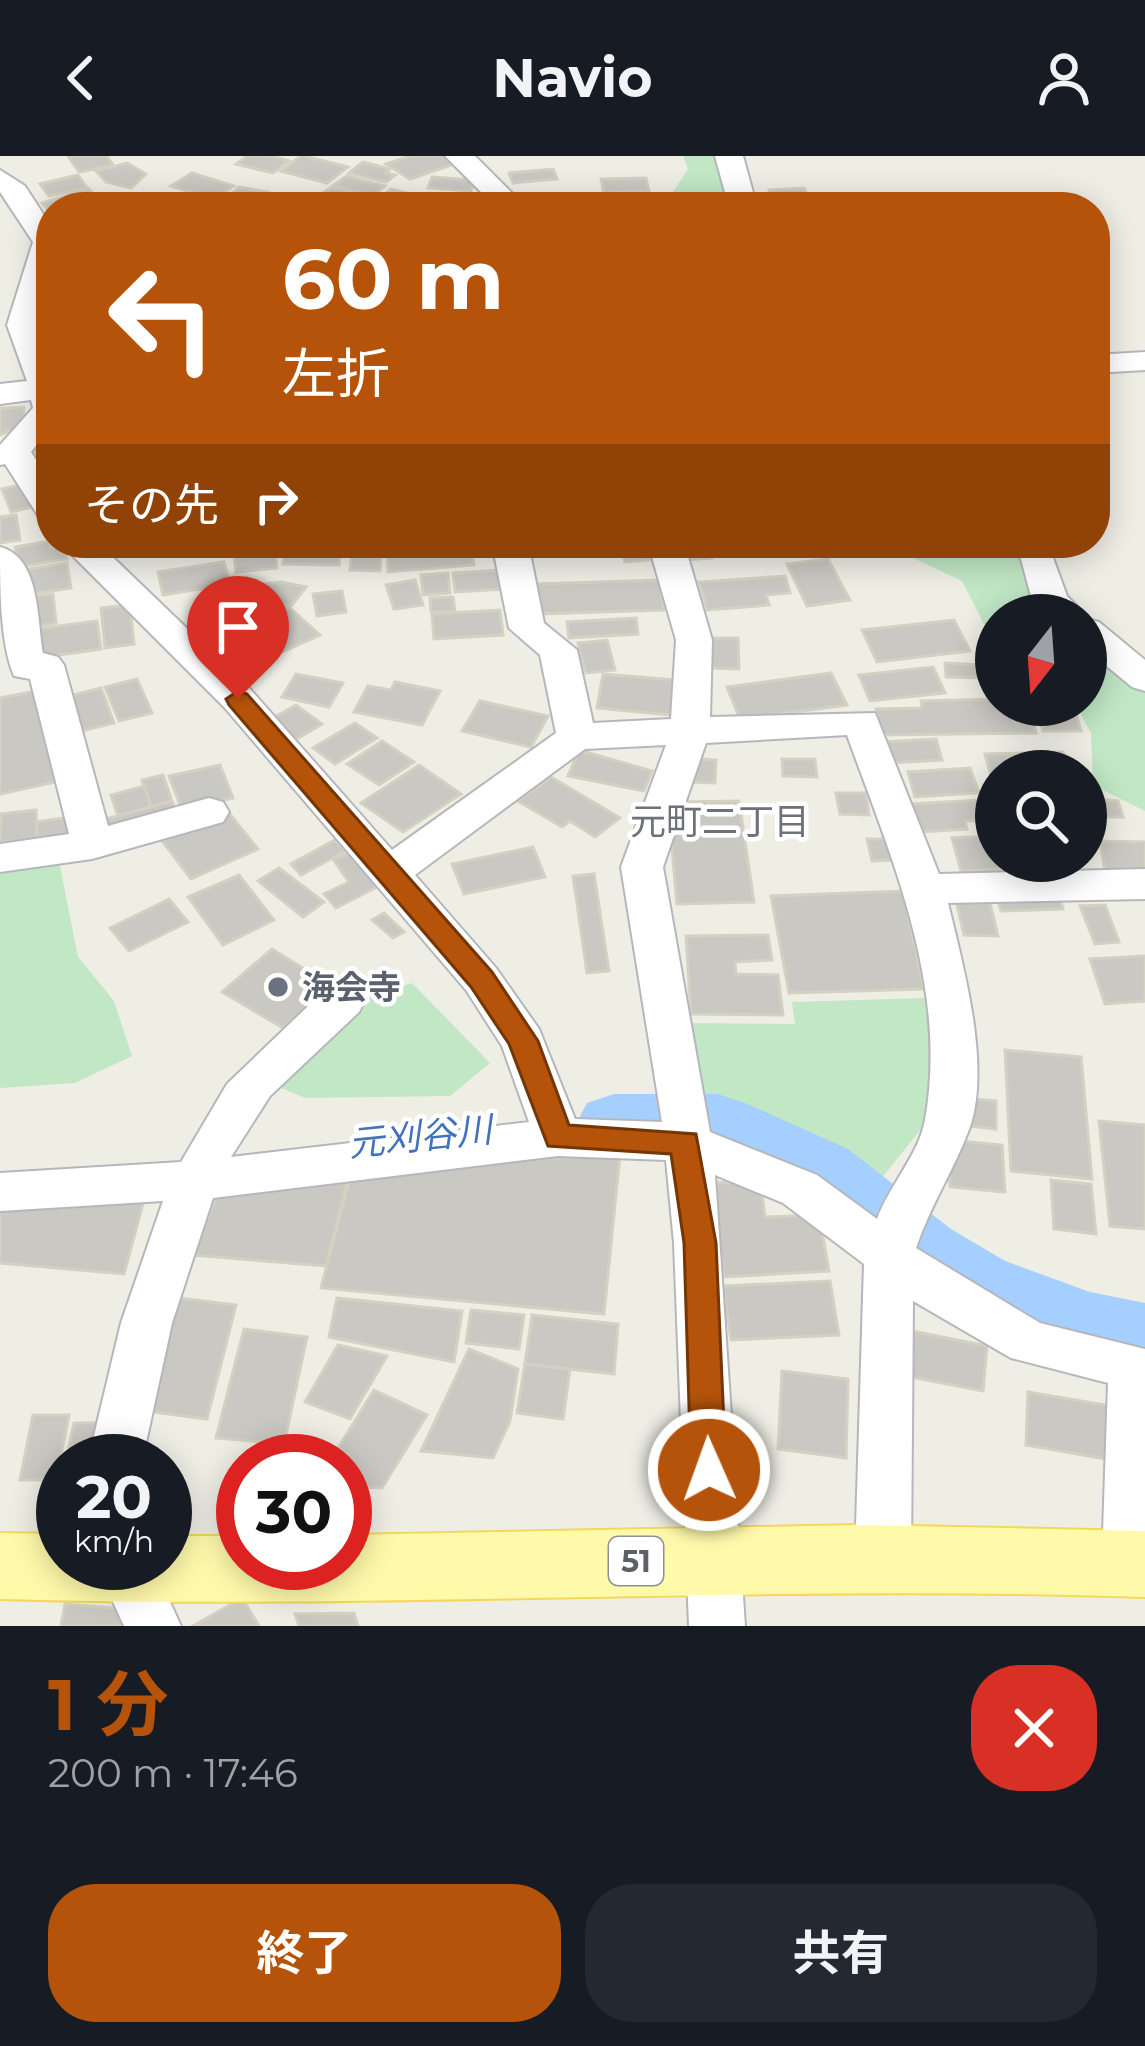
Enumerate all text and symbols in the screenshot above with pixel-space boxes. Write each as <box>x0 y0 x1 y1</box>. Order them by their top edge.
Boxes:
icon: back <box>48 45 114 111</box>
text: Navio <box>492 45 653 111</box>
icon: person <box>1031 45 1097 111</box>
text: 60 m <box>282 228 504 330</box>
icon: left <box>84 240 240 396</box>
text: 左折 <box>282 341 390 407</box>
icon: right <box>243 468 309 534</box>
text: その先 <box>84 477 219 532</box>
pin <box>187 576 289 699</box>
icon: arrive <box>205 594 271 660</box>
north arrow <box>975 594 1107 726</box>
map controls <box>975 594 1107 882</box>
button: search <box>975 750 1107 882</box>
district label: 元町二丁目 <box>630 799 810 843</box>
place label: 海会寺 <box>302 967 401 1007</box>
marker: 海会寺 <box>265 974 291 1000</box>
water label: 元刈谷川 <box>346 1106 498 1165</box>
position arrow <box>646 1407 772 1533</box>
speed limit sign: 30 <box>216 1434 372 1590</box>
text: 20 <box>76 1460 152 1533</box>
text: km/h <box>74 1523 154 1560</box>
road number: 51 <box>609 1537 663 1585</box>
text: 1 分 <box>48 1660 169 1748</box>
button: close <box>971 1665 1097 1791</box>
text: 200 m · 17:46 <box>48 1749 298 1797</box>
button: 終了 <box>48 1884 561 2022</box>
button: 共有 <box>585 1884 1097 2022</box>

